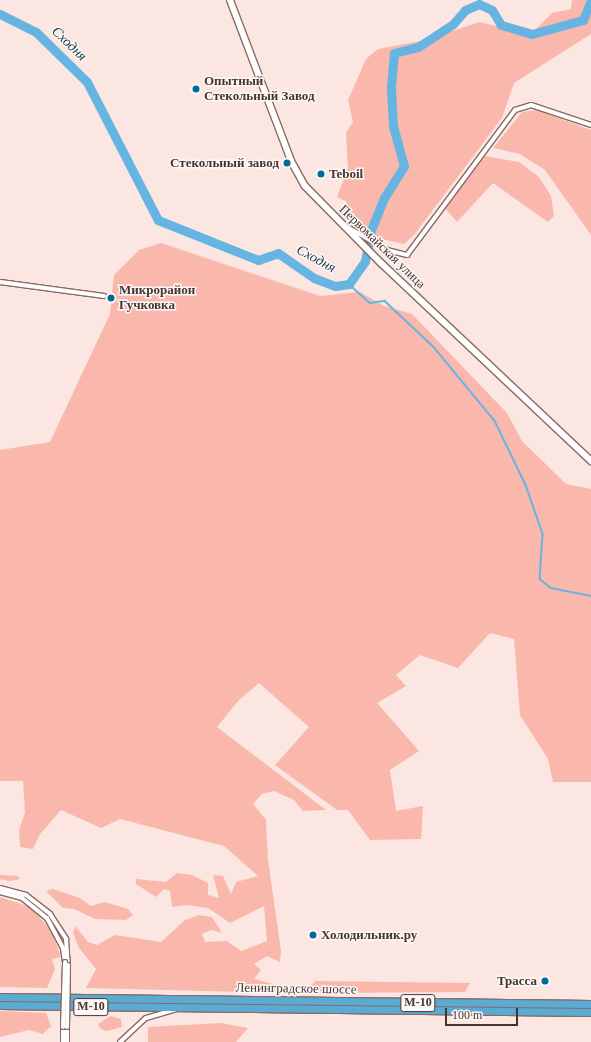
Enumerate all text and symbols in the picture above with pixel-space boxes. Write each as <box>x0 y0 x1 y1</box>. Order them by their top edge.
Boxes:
water label: Сходня <box>48 23 90 65</box>
place label: Опытный Стекольный Завод <box>204 74 315 105</box>
marker: Опытный Стекольный Завод <box>191 84 201 94</box>
place label: Стекольный завод <box>170 155 279 171</box>
marker: Стекольный завод <box>282 158 292 168</box>
place label: Teboil <box>329 166 363 182</box>
marker: Teboil <box>316 169 326 179</box>
street label: Первомайская улица <box>336 202 428 292</box>
water label: Сходня <box>293 241 339 277</box>
place label: Микрорайон Гучковка <box>119 283 195 314</box>
marker: Микрорайон Гучковка <box>106 293 116 303</box>
place label: Холодильник.ру <box>321 927 417 943</box>
marker: Холодильник.ру <box>308 930 318 940</box>
place label: Трасса <box>497 973 537 989</box>
marker: Трасса <box>540 976 550 986</box>
street label: Ленинградское шоссе <box>235 980 357 998</box>
road number: М-10 <box>400 993 436 1013</box>
road number: М-10 <box>73 997 109 1017</box>
scale bar <box>447 1000 520 1026</box>
text: 100 m <box>452 1008 482 1022</box>

